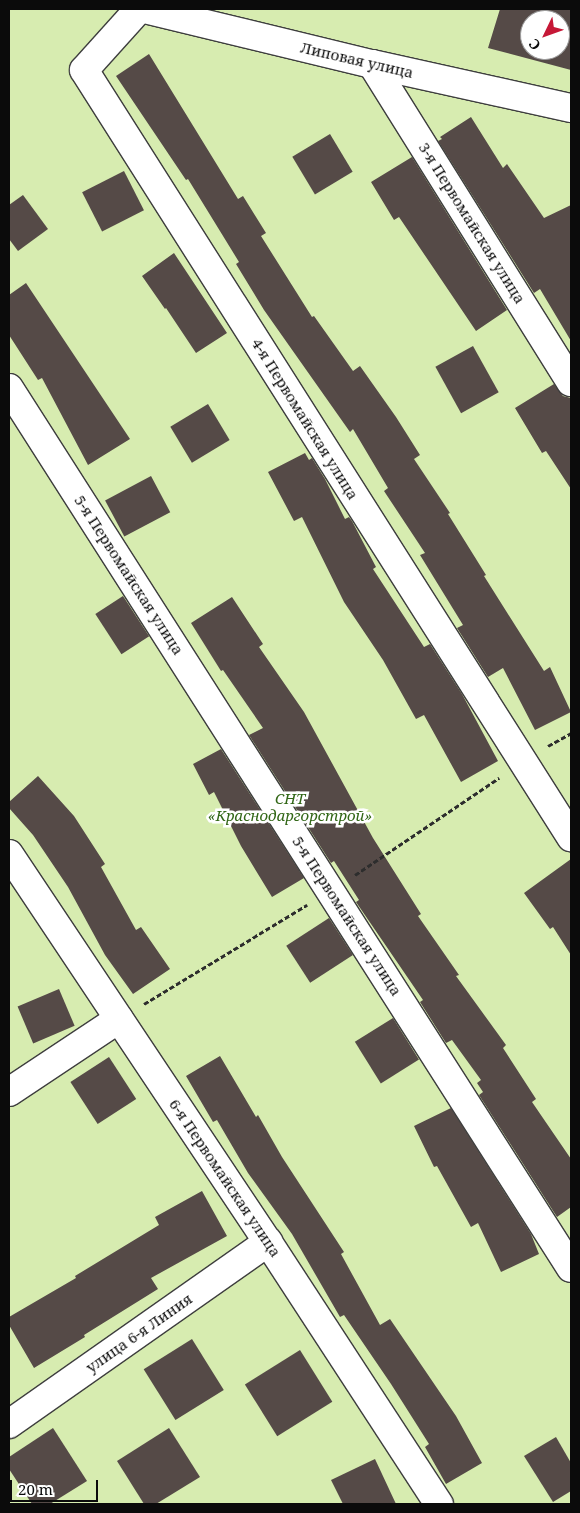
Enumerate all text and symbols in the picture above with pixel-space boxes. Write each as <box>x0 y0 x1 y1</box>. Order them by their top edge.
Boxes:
north arrow <box>520 10 570 60</box>
text: С <box>524 35 544 54</box>
street label: Липовая улица <box>299 38 415 82</box>
street label: 3-я Первомайская улица <box>415 139 529 307</box>
street label: 4-я Первомайская улица <box>248 335 362 503</box>
street label: 5-я Первомайская улица <box>71 492 187 658</box>
park label: СНТ «Краснодаргорстрой» <box>208 789 372 824</box>
street label: 5-я Первомайская улица <box>289 833 405 999</box>
street label: 6-я Первомайская улица <box>165 1096 285 1260</box>
street label: улица 6-я Линия <box>82 1290 196 1376</box>
scale bar <box>12 1470 100 1502</box>
text: 20 m <box>18 1479 53 1499</box>

